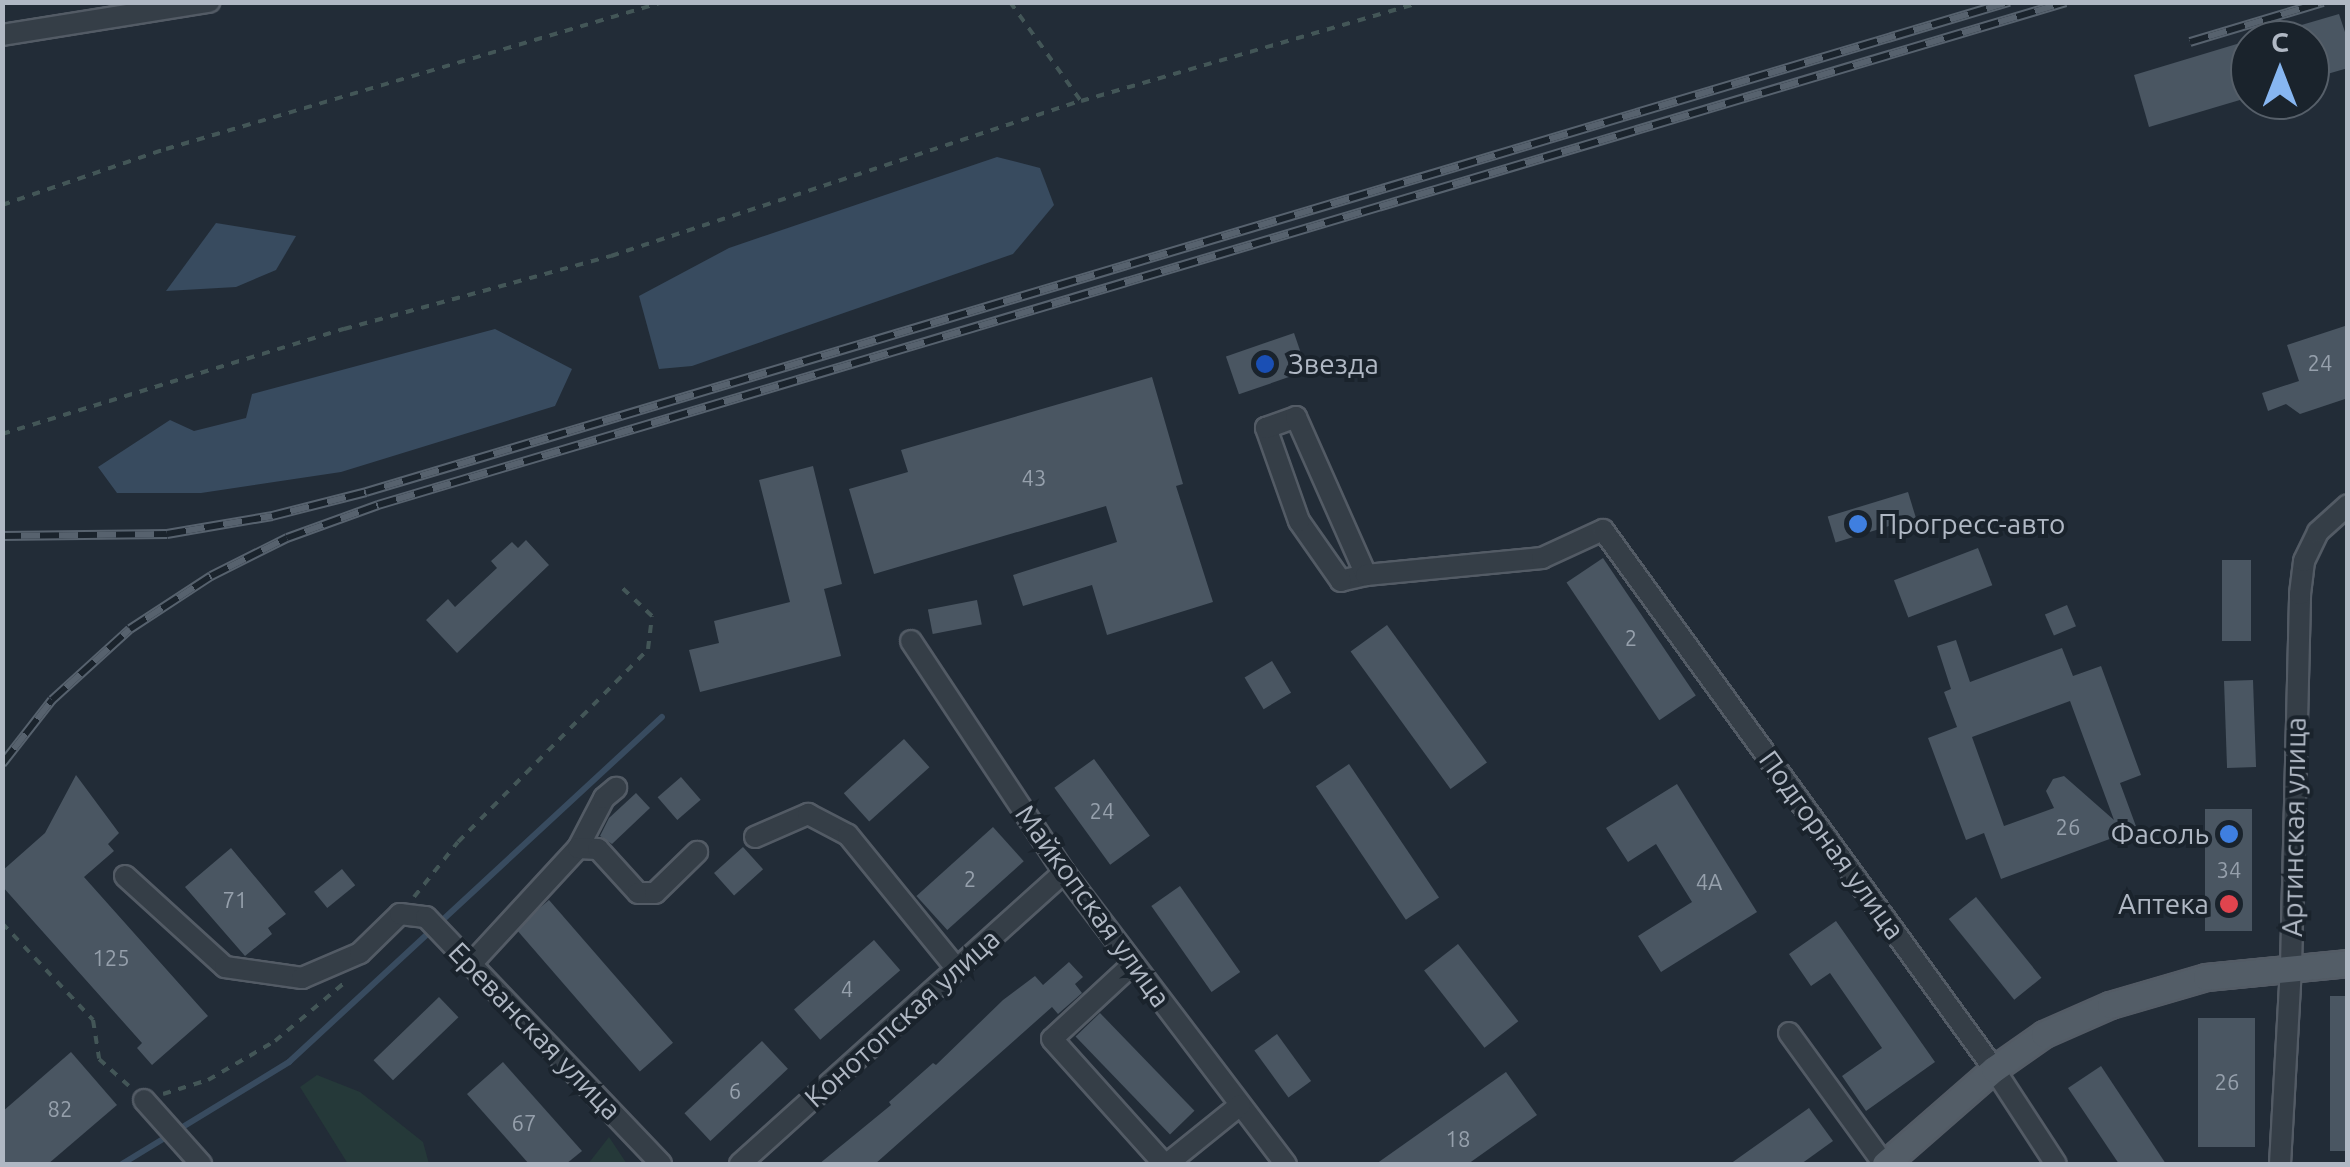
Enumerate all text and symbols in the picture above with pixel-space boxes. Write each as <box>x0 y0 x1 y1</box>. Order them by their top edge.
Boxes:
north arrow <box>2230 20 2330 120</box>
text: С <box>2271 26 2289 57</box>
place label: Звезда <box>1288 347 1379 381</box>
house number: 24 <box>2308 350 2332 376</box>
marker: Звезда <box>1252 351 1278 377</box>
house number: 43 <box>1022 465 1046 491</box>
place label: Прогресс-авто <box>1878 507 2065 541</box>
marker: Прогресс-авто <box>1847 513 1869 535</box>
house number: 2 <box>1625 625 1637 651</box>
street label: Артинская улица <box>2275 717 2313 937</box>
street label: Подгорная улица <box>1752 744 1912 946</box>
street label: Майкопская улица <box>1008 798 1178 1014</box>
house number: 24 <box>1090 798 1114 824</box>
house number: 26 <box>2056 814 2080 840</box>
place label: Фасоль <box>2111 817 2209 851</box>
marker: Фасоль <box>2218 823 2240 845</box>
house number: 34 <box>2217 857 2241 883</box>
house number: 2 <box>964 866 976 892</box>
house number: 4А <box>1696 869 1722 895</box>
house number: 71 <box>223 887 247 913</box>
place label: Аптека <box>2118 887 2209 921</box>
marker: Аптека <box>2218 893 2240 915</box>
street label: Конотопская улица <box>798 922 1006 1114</box>
street label: Ереванская улица <box>442 935 628 1127</box>
house number: 125 <box>92 945 130 971</box>
house number: 4 <box>841 976 853 1002</box>
house number: 26 <box>2215 1069 2239 1095</box>
house number: 6 <box>729 1078 741 1104</box>
house number: 82 <box>48 1096 72 1122</box>
house number: 67 <box>512 1110 536 1136</box>
house number: 18 <box>1446 1126 1470 1152</box>

